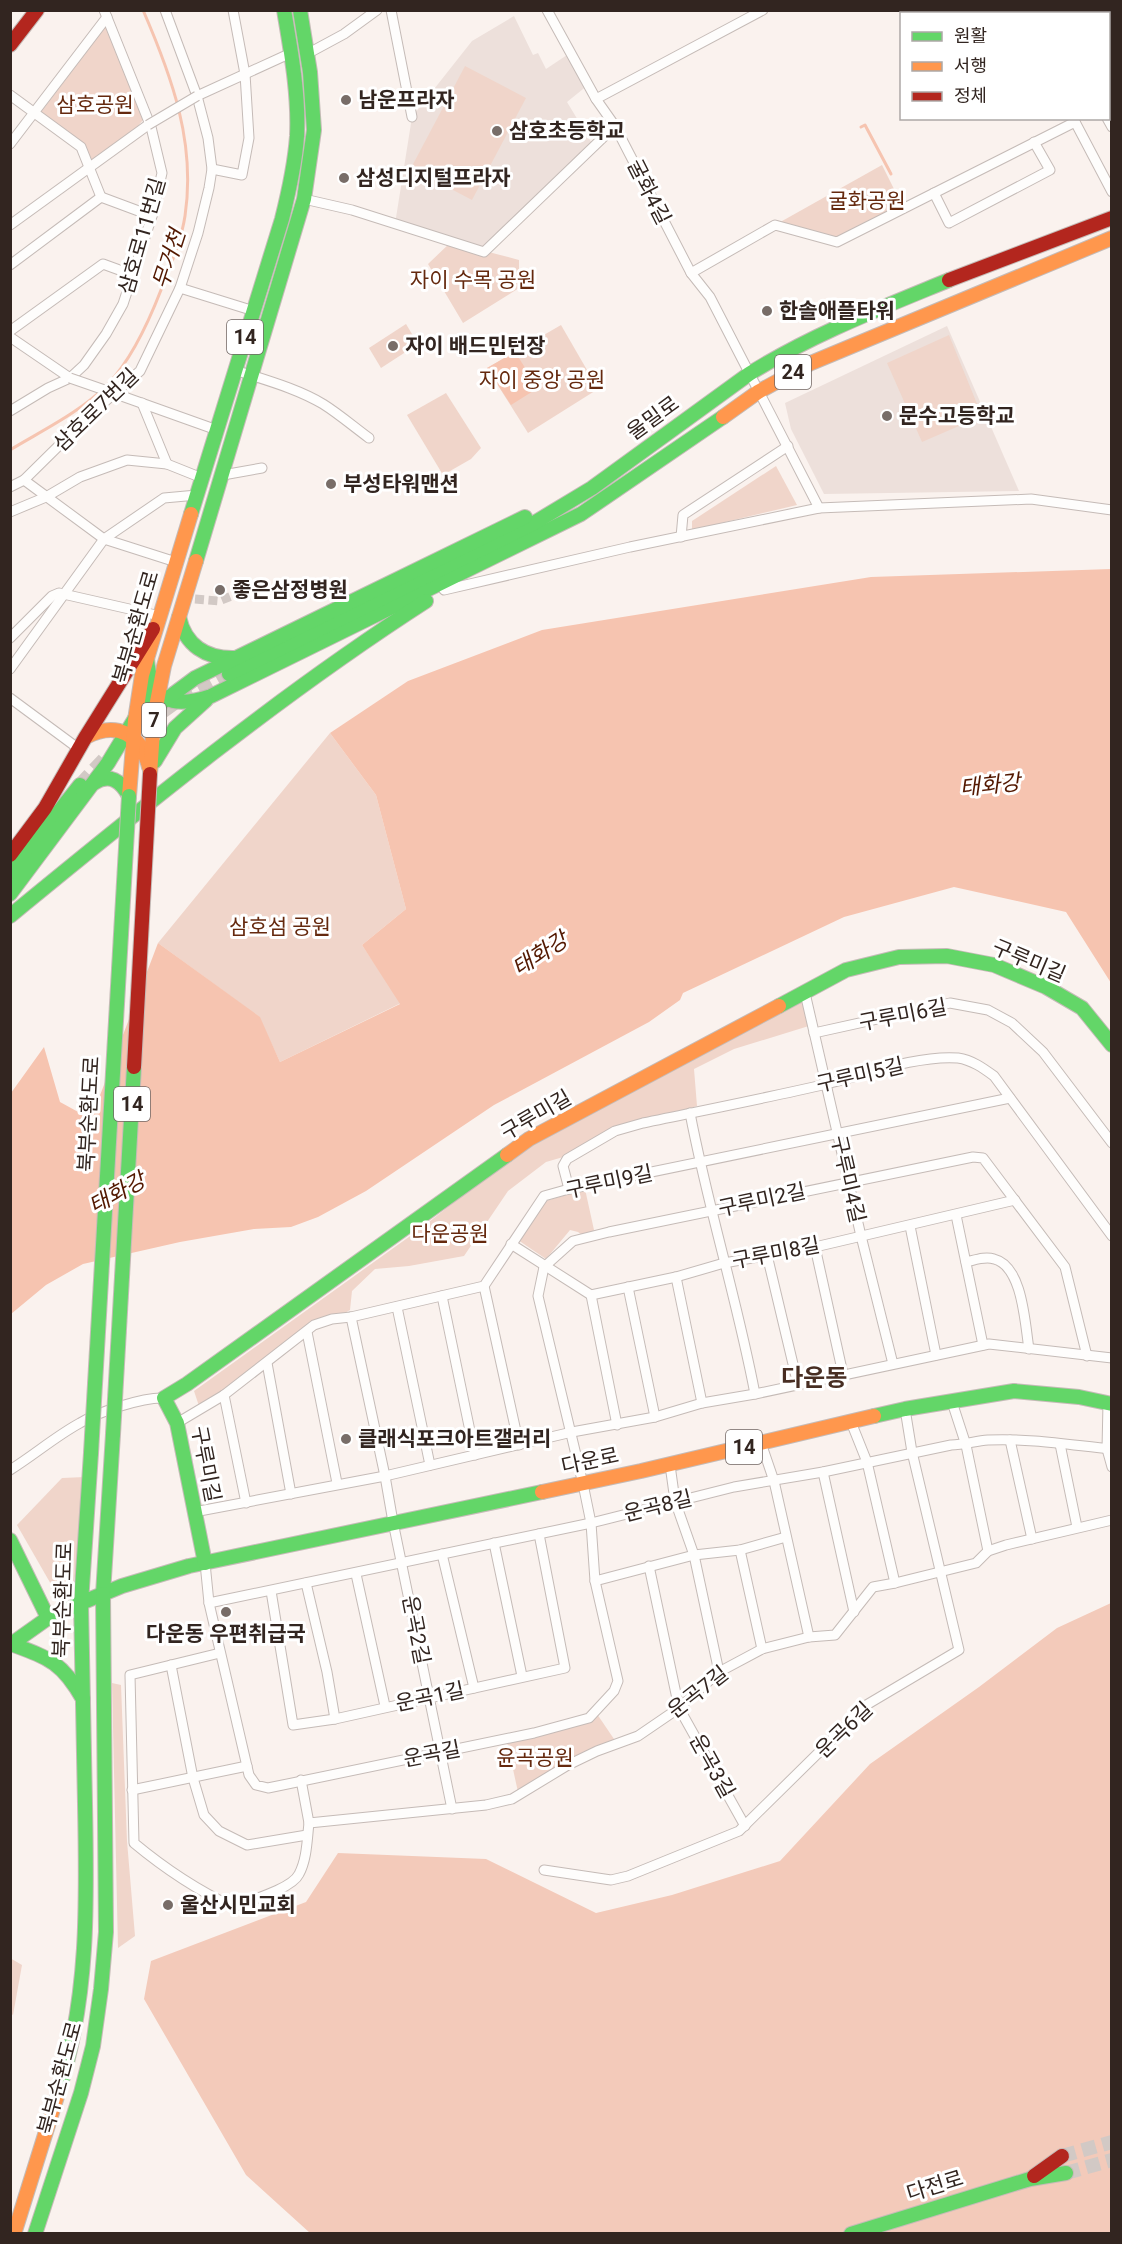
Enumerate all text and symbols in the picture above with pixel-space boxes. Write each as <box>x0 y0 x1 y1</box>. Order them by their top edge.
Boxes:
legend <box>900 12 1110 120</box>
text: 원활 <box>954 25 987 46</box>
text: 서행 <box>954 55 987 76</box>
text: 정체 <box>954 85 987 106</box>
place label: 남운프라자 <box>358 88 455 112</box>
park label: 삼호공원 <box>56 93 134 117</box>
marker: 남운프라자 <box>339 93 353 107</box>
place label: 삼호초등학교 <box>509 119 625 143</box>
marker: 삼호초등학교 <box>490 124 504 138</box>
street label: 굴화4길 <box>622 155 676 229</box>
place label: 삼성디지털프라자 <box>356 166 511 190</box>
marker: 삼성디지털프라자 <box>337 171 351 185</box>
street label: 삼호로11번길 <box>114 175 170 297</box>
park label: 굴화공원 <box>828 189 906 213</box>
water label: 무거천 <box>148 224 191 292</box>
park label: 자이 수목 공원 <box>410 268 536 292</box>
place label: 한솔애플타워 <box>779 299 895 323</box>
marker: 한솔애플타워 <box>760 304 774 318</box>
road number: 14 <box>227 320 263 354</box>
place label: 자이 배드민턴장 <box>405 334 545 358</box>
marker: 자이 배드민턴장 <box>386 339 400 353</box>
road number: 24 <box>775 355 811 389</box>
street label: 삼호로7번길 <box>49 364 143 456</box>
park label: 자이 중앙 공원 <box>479 368 605 392</box>
street label: 울밀로 <box>622 391 684 445</box>
place label: 문수고등학교 <box>899 404 1015 428</box>
marker: 문수고등학교 <box>880 409 894 423</box>
place label: 부성타워맨션 <box>343 472 459 496</box>
marker: 부성타워맨션 <box>324 477 338 491</box>
street label: 북부순환도로 <box>108 568 164 686</box>
place label: 좋은삼정병원 <box>232 578 348 602</box>
marker: 좋은삼정병원 <box>213 583 227 597</box>
road number: 7 <box>142 703 166 737</box>
water label: 태화강 <box>958 769 1024 801</box>
park label: 삼호섬 공원 <box>229 915 331 939</box>
water label: 태화강 <box>508 925 575 981</box>
street label: 구루미길 <box>989 935 1069 987</box>
street label: 구루미6길 <box>857 995 949 1035</box>
street label: 구루미5길 <box>814 1053 906 1097</box>
street label: 북부순환도로 <box>74 1055 104 1173</box>
street label: 구루미길 <box>497 1085 575 1145</box>
road number: 14 <box>114 1087 150 1121</box>
street label: 구루미4길 <box>826 1133 870 1225</box>
street label: 구루미9길 <box>563 1161 655 1203</box>
water label: 태화강 <box>84 1166 152 1219</box>
street label: 구루미2길 <box>716 1179 808 1221</box>
park label: 다운공원 <box>411 1222 489 1246</box>
street label: 구루미8길 <box>730 1233 822 1273</box>
district label: 다운동 <box>781 1364 847 1392</box>
street label: 구루미길 <box>187 1424 225 1504</box>
place label: 클래식포크아트갤러리 <box>358 1427 551 1451</box>
road number: 14 <box>726 1430 762 1464</box>
marker: 클래식포크아트갤러리 <box>339 1432 353 1446</box>
street label: 다운로 <box>559 1443 621 1479</box>
street label: 운곡8길 <box>621 1486 695 1526</box>
street label: 북부순환도로 <box>49 1542 77 1658</box>
street label: 운곡2길 <box>398 1593 434 1667</box>
marker: 다운동 우편취급국 <box>219 1605 233 1619</box>
place label: 다운동 우편취급국 <box>146 1622 306 1646</box>
street label: 운곡7길 <box>663 1661 733 1723</box>
street label: 운곡1길 <box>393 1678 467 1716</box>
street label: 운곡6길 <box>811 1697 877 1763</box>
street label: 운곡3길 <box>685 1730 739 1802</box>
street label: 운곡길 <box>401 1737 463 1771</box>
park label: 윤곡공원 <box>496 1746 574 1770</box>
place label: 울산시민교회 <box>180 1893 296 1917</box>
marker: 울산시민교회 <box>161 1898 175 1912</box>
street label: 북부순환도로 <box>33 2019 87 2137</box>
street label: 다전로 <box>904 2166 966 2206</box>

